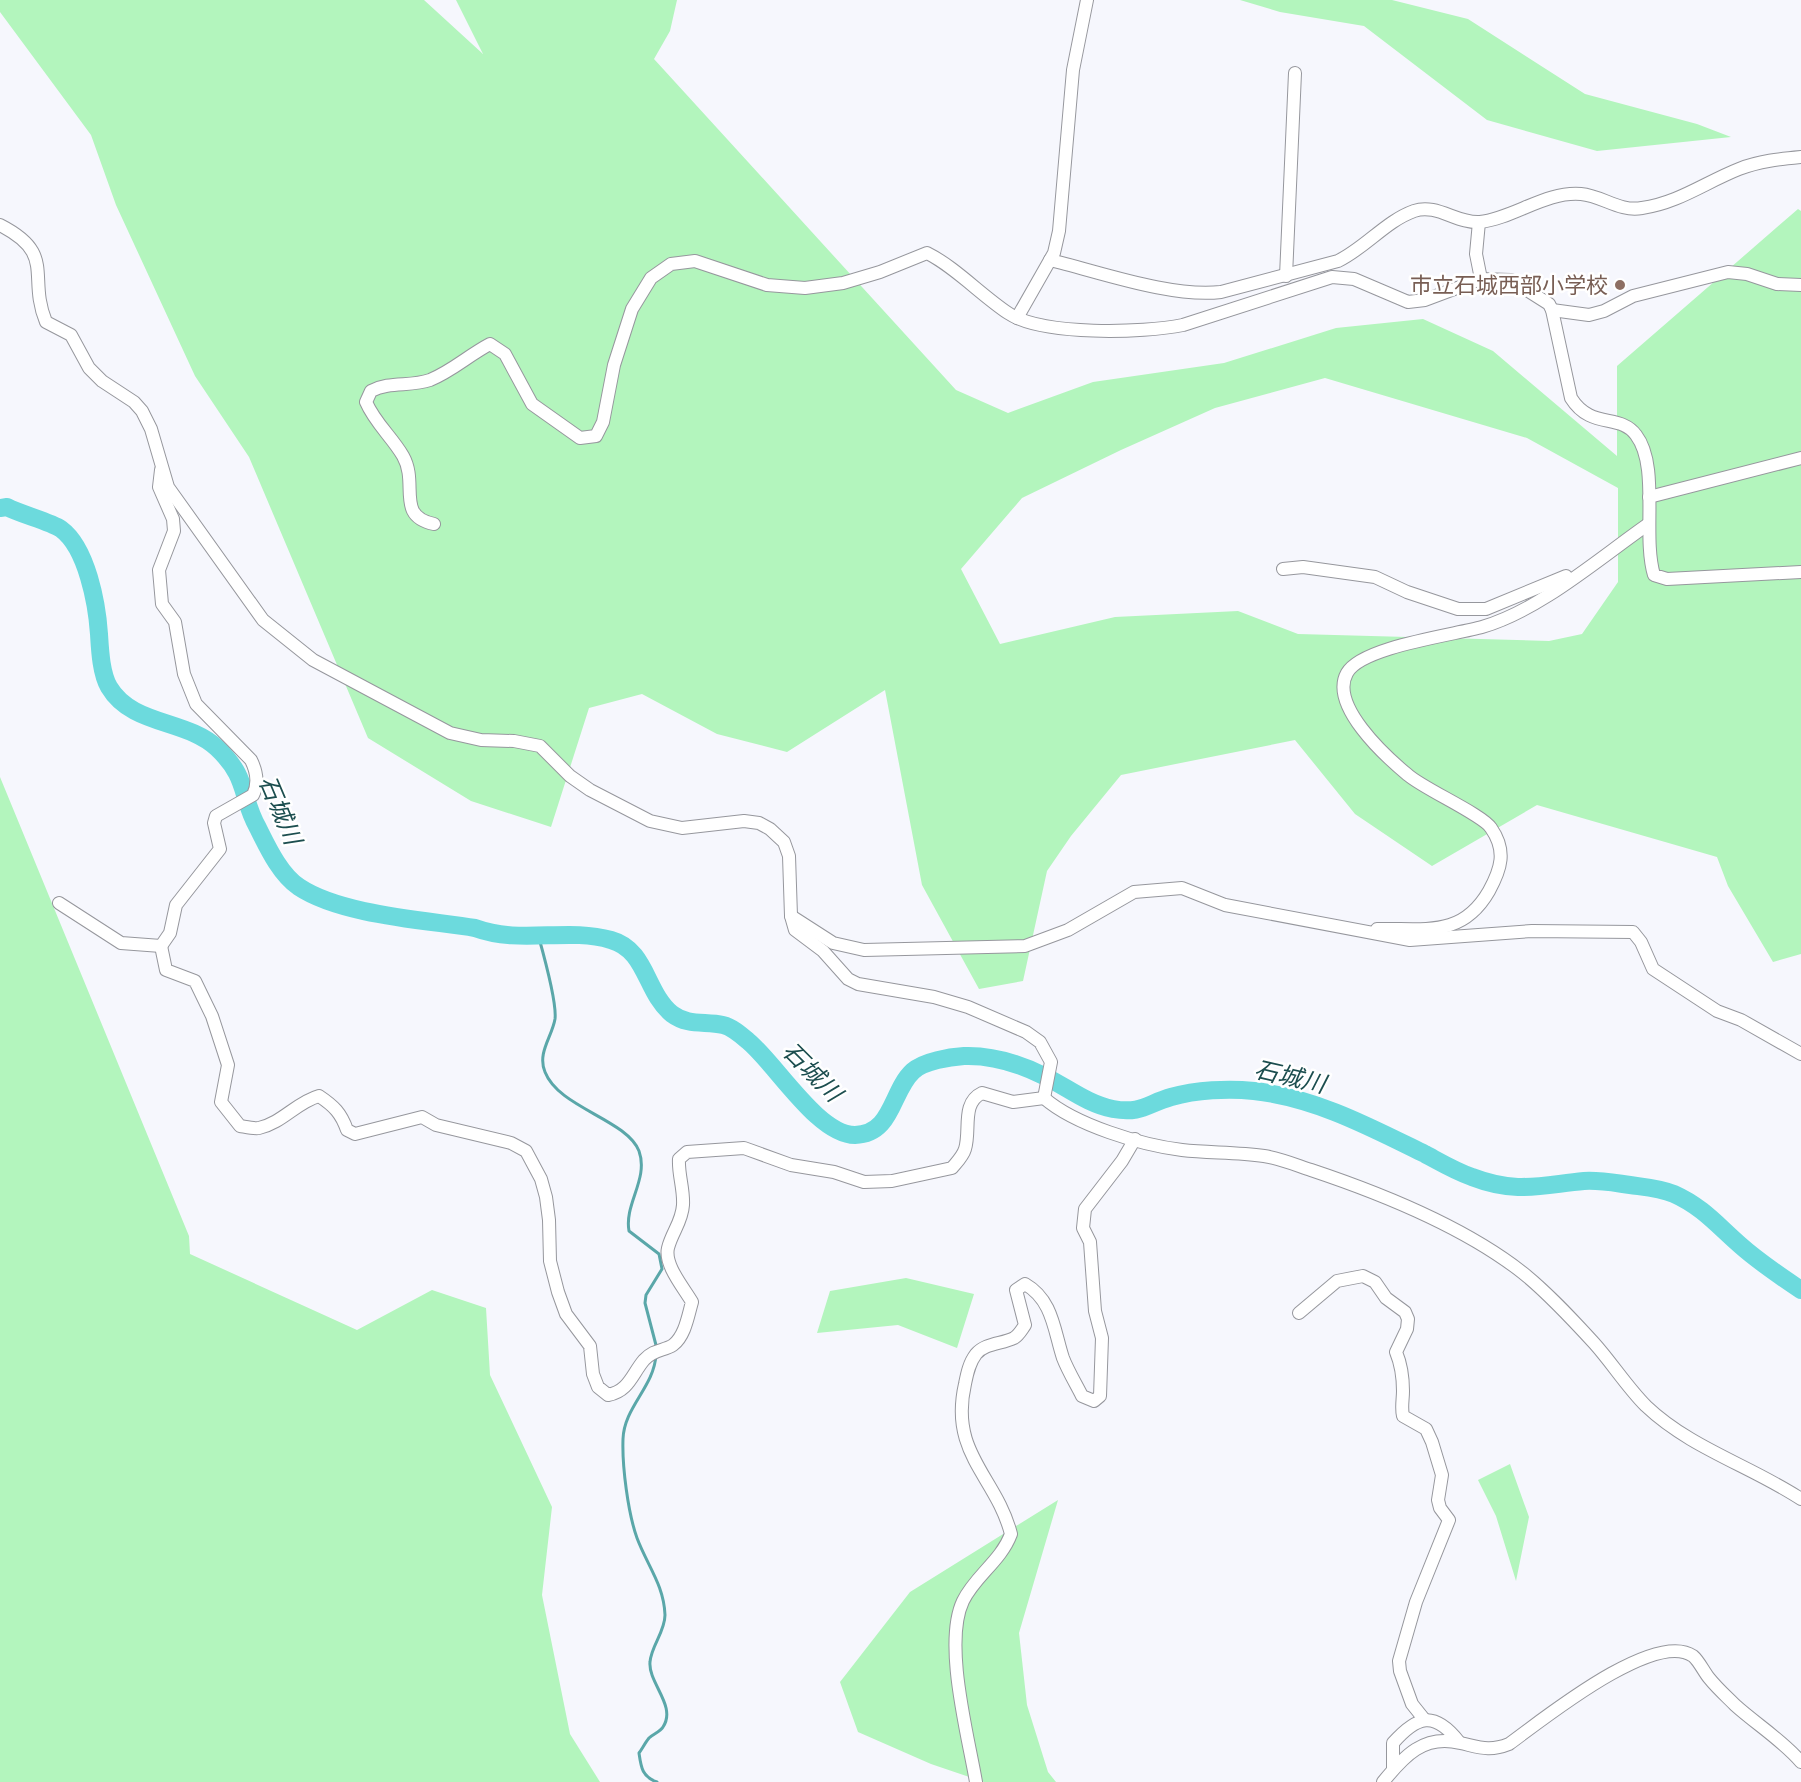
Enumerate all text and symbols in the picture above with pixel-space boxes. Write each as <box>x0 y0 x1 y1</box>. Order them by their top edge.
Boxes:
place label: 市立石城西部小学校 <box>1410 273 1608 299</box>
marker: 市立石城西部小学校 <box>1613 278 1627 292</box>
water label: 石城川 <box>253 771 308 851</box>
water label: 石城川 <box>777 1037 849 1109</box>
water label: 石城川 <box>1252 1055 1331 1099</box>

